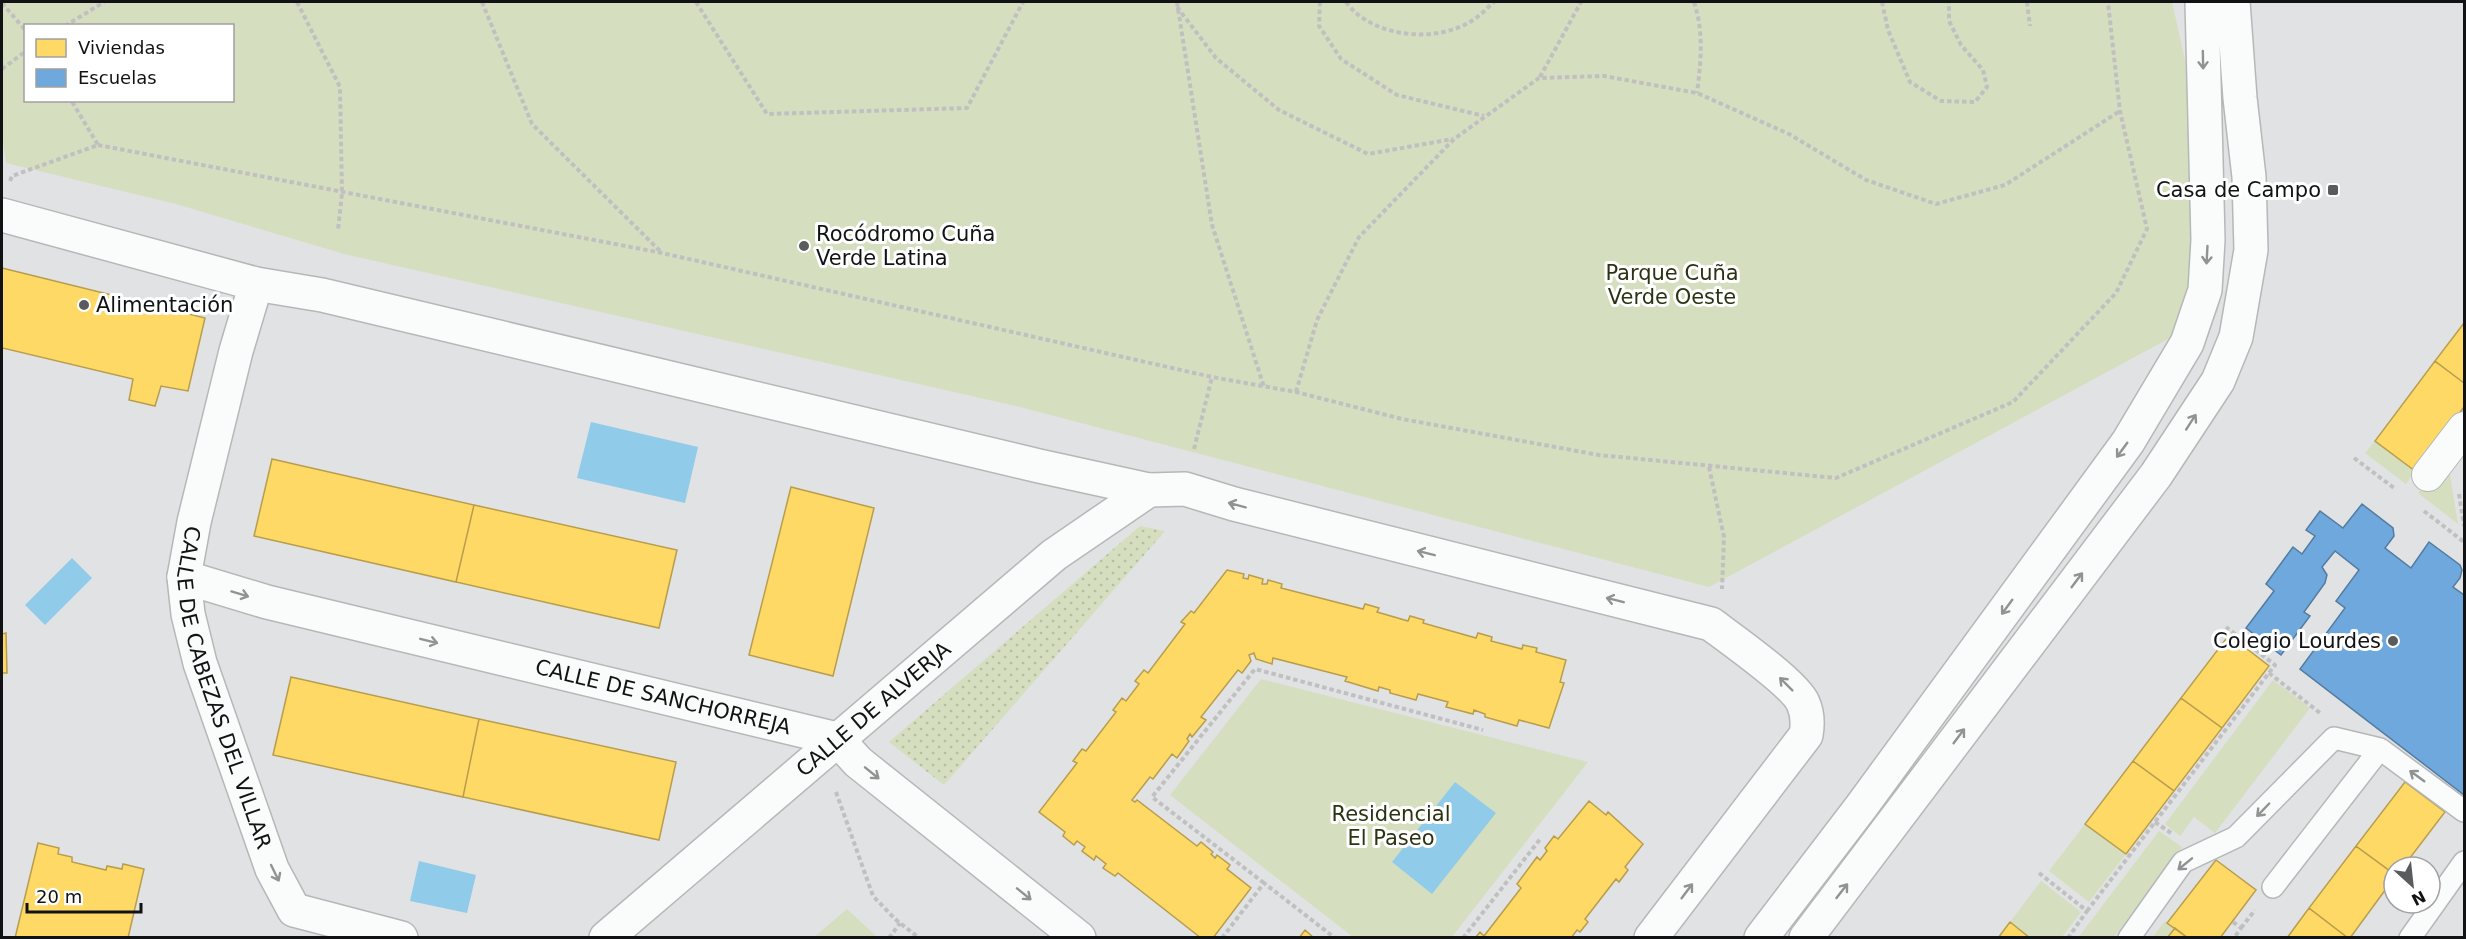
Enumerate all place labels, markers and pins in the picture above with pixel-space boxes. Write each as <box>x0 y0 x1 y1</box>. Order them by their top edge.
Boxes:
place label: Casa de Campo <box>2156 178 2321 202</box>
marker: Casa de Campo <box>2326 183 2340 197</box>
place label: Rocódromo Cuña Verde Latina <box>816 222 995 270</box>
marker: Rocódromo Cuña Verde Latina <box>797 239 811 253</box>
place label: Alimentación <box>96 293 233 317</box>
marker: Alimentación <box>77 298 91 312</box>
place label: Colegio Lourdes <box>2213 629 2381 653</box>
marker: Colegio Lourdes <box>2386 634 2400 648</box>

